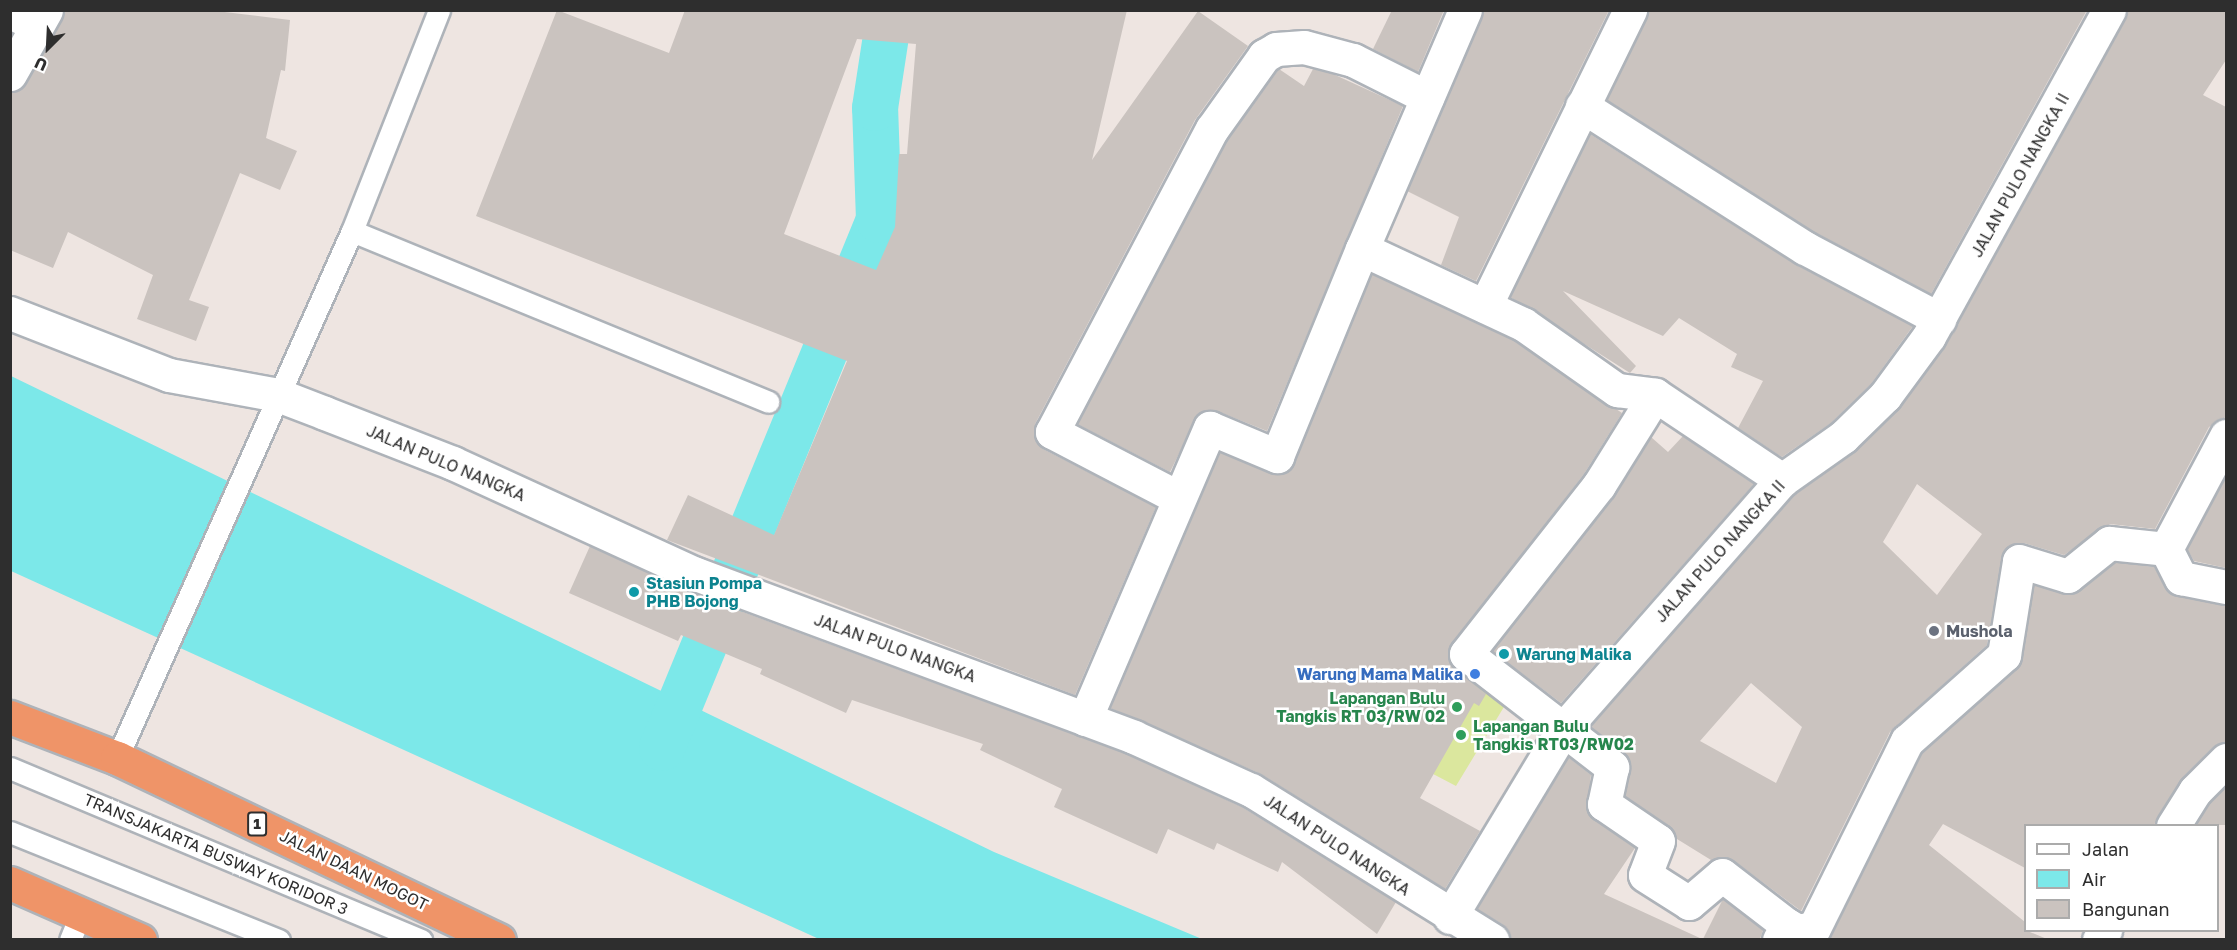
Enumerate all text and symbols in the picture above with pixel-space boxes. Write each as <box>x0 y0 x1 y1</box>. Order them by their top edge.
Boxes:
north arrow <box>18 18 78 78</box>
text: U <box>31 53 50 76</box>
street label: JALAN PULO NANGKA II <box>1967 90 2073 260</box>
street label: JALAN PULO NANGKA <box>364 421 528 505</box>
street label: JALAN PULO NANGKA II <box>1651 476 1789 626</box>
place label: Stasiun Pompa PHB Bojong <box>646 573 762 611</box>
marker: Stasiun Pompa PHB Bojong <box>627 585 641 599</box>
street label: JALAN PULO NANGKA <box>812 610 978 686</box>
place label: Mushola <box>1946 621 2013 641</box>
marker: Mushola <box>1927 624 1941 638</box>
place label: Warung Malika <box>1516 644 1631 664</box>
marker: Warung Malika <box>1497 647 1511 661</box>
place label: Warung Mama Malika <box>1297 664 1463 684</box>
marker: Warung Mama Malika <box>1468 667 1482 681</box>
place label: Lapangan Bulu Tangkis RT 03/RW 02 <box>1276 688 1445 726</box>
marker: Lapangan Bulu Tangkis RT 03/RW 02 <box>1450 700 1464 714</box>
place label: Lapangan Bulu Tangkis RT03/RW02 <box>1473 716 1634 754</box>
marker: Lapangan Bulu Tangkis RT03/RW02 <box>1454 728 1468 742</box>
street label: TRANSJAKARTA BUSWAY KORIDOR 3 <box>81 789 351 919</box>
street label: JALAN PULO NANGKA <box>1260 791 1414 899</box>
road number: 1 <box>246 812 268 836</box>
legend <box>2024 824 2219 932</box>
street label: JALAN DAAN MOGOT <box>277 826 431 914</box>
text: Jalan <box>2082 838 2129 860</box>
text: Air <box>2082 868 2106 890</box>
text: Bangunan <box>2082 898 2170 920</box>

